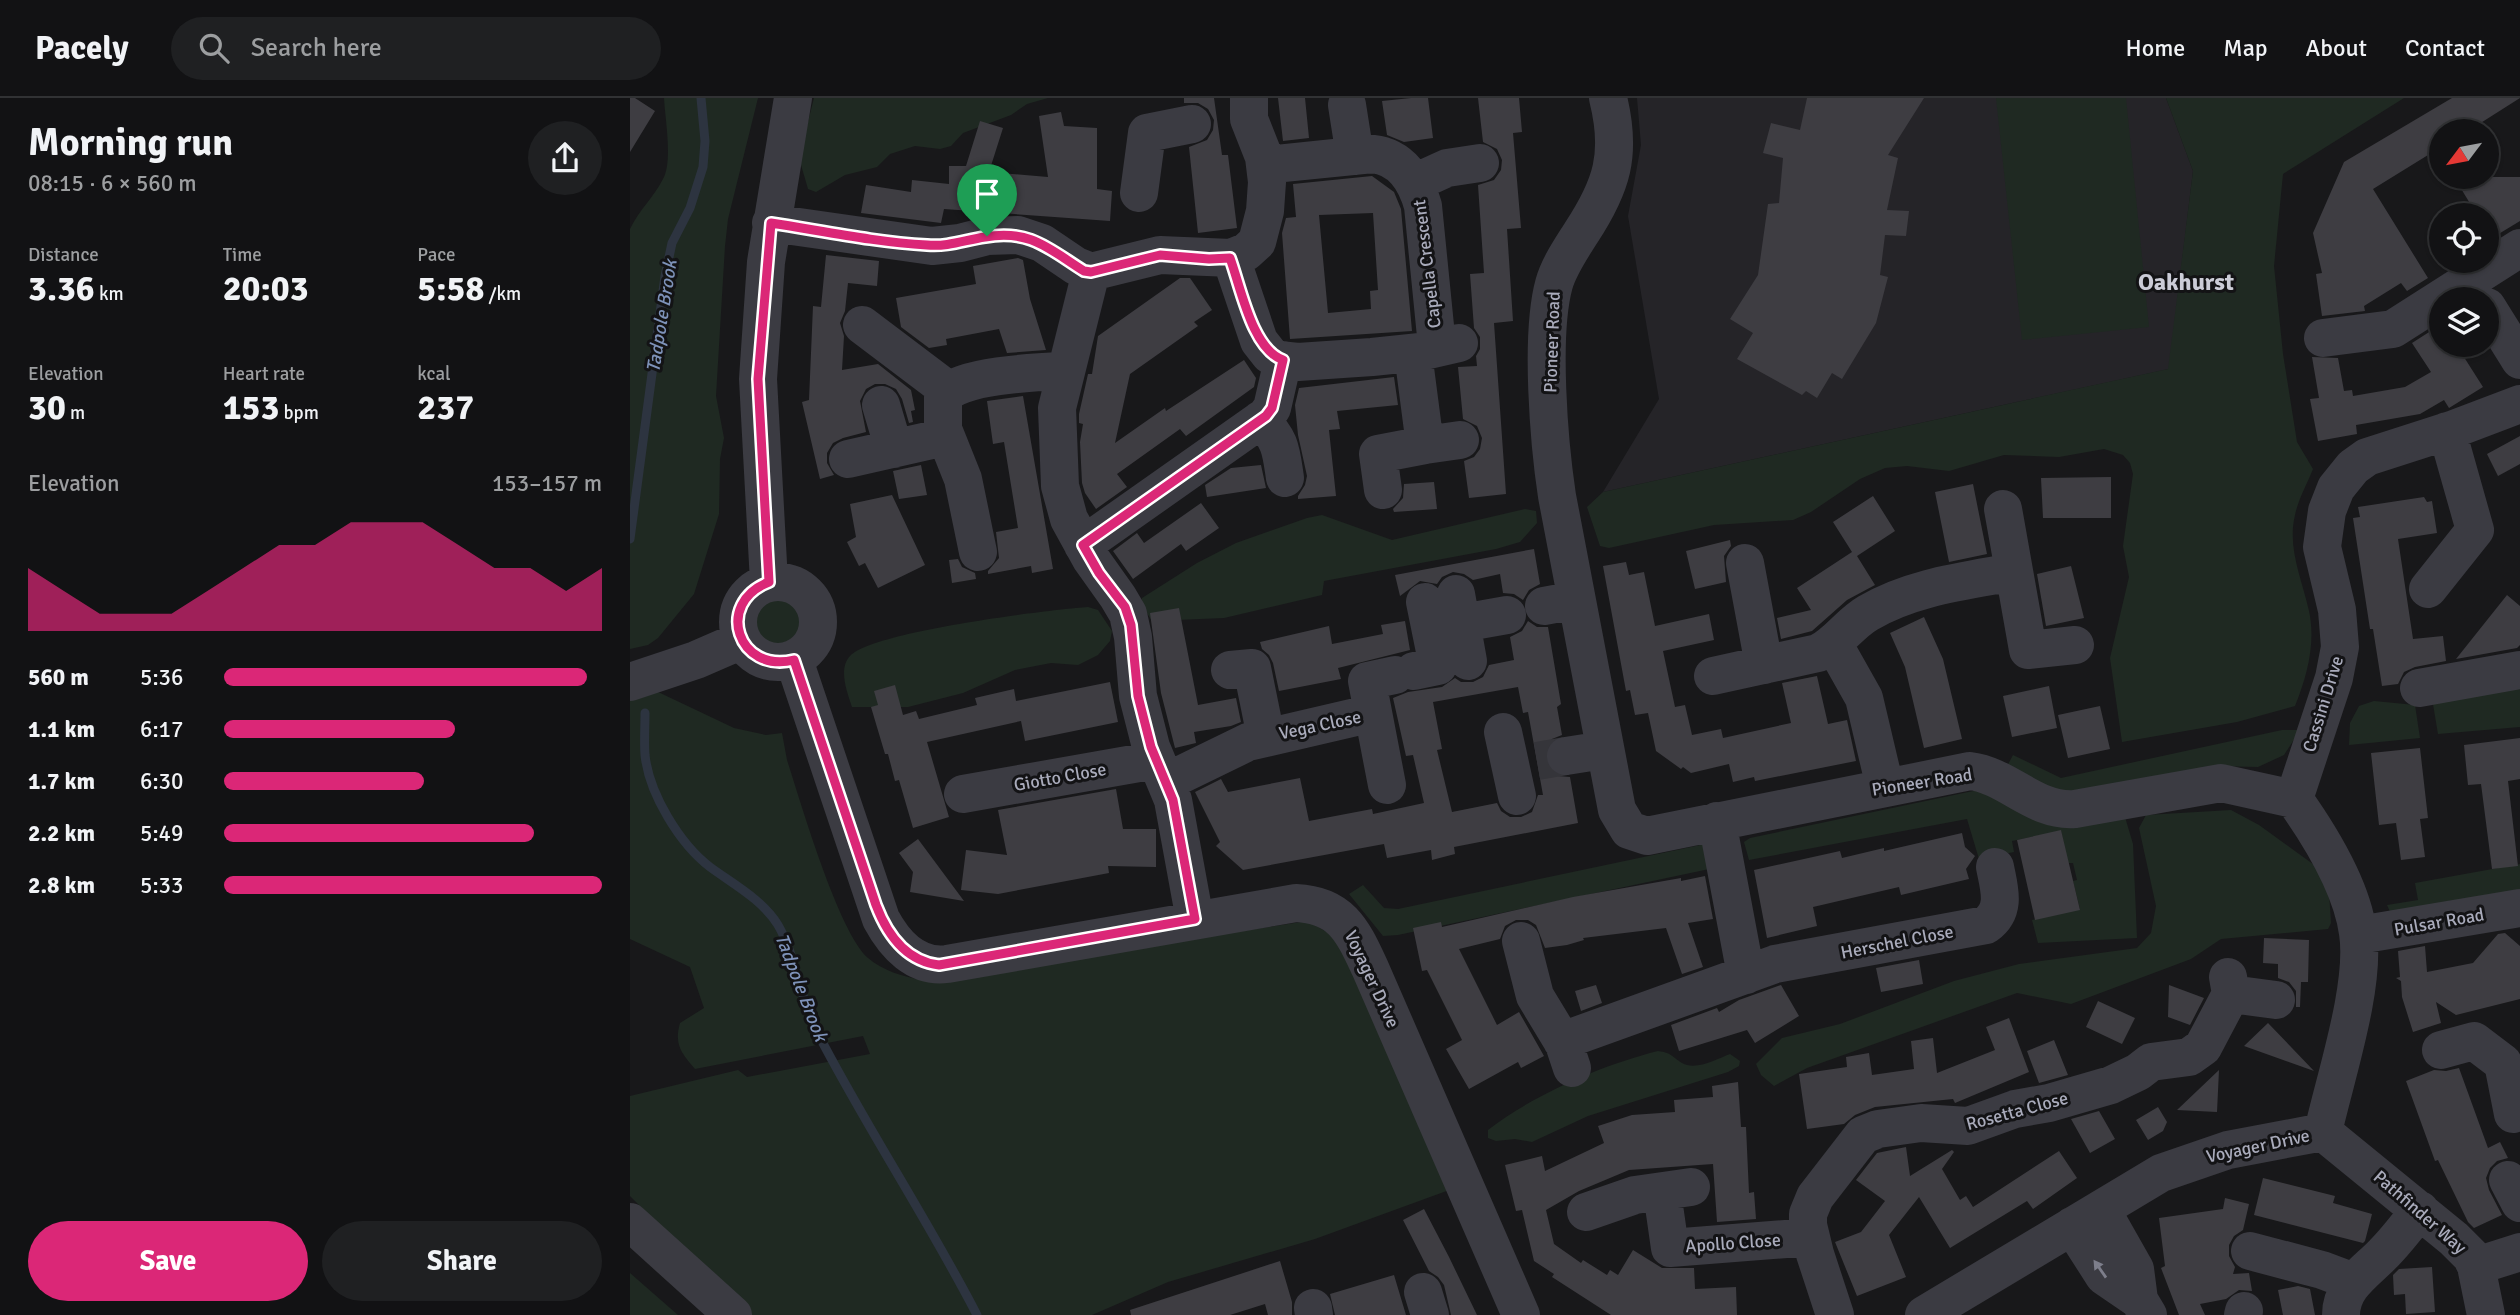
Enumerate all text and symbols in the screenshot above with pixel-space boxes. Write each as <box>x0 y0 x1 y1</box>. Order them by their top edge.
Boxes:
search box <box>171 17 661 80</box>
text: Pacely <box>35 28 129 69</box>
icon: search <box>195 29 233 67</box>
text: Search here <box>251 32 382 64</box>
text: Home <box>2125 33 2185 63</box>
text: Map <box>2223 33 2268 63</box>
text: About <box>2306 33 2367 63</box>
text: Contact <box>2405 33 2485 63</box>
text: Morning run <box>28 119 233 166</box>
north arrow <box>2429 119 2499 189</box>
map controls <box>2429 119 2499 357</box>
button: share <box>528 121 602 195</box>
pin <box>957 164 1017 236</box>
text: 08:15 · 6 × 560 m <box>28 169 197 198</box>
icon: arrive <box>968 175 1006 213</box>
street label: Capella Crescent <box>1408 198 1446 330</box>
button: locate <box>2429 203 2499 273</box>
text: Distance <box>28 243 99 267</box>
text: Time <box>223 243 262 267</box>
text: Pace <box>417 243 456 267</box>
water label: Tadpole Brook <box>641 257 683 374</box>
text: 3.36 <box>28 267 95 310</box>
text: 20:03 <box>223 267 309 310</box>
text: 5:58 <box>417 267 484 310</box>
district label: Oakhurst <box>2138 267 2234 297</box>
text: km <box>95 282 124 306</box>
text: /km <box>484 282 521 306</box>
button: layers <box>2429 287 2499 357</box>
street label: Pioneer Road <box>1539 291 1565 393</box>
text: Elevation <box>28 362 104 386</box>
text: Heart rate <box>223 362 305 386</box>
text: kcal <box>417 362 451 386</box>
text: 30 <box>28 386 66 429</box>
text: 153 <box>223 386 279 429</box>
text: 237 <box>417 386 474 429</box>
text: m <box>66 401 85 425</box>
text: bpm <box>279 401 319 425</box>
text: Elevation <box>28 469 120 498</box>
text: 153–157 m <box>492 469 602 498</box>
street label: Cassini Drive <box>2298 653 2348 755</box>
text: 560 m <box>28 663 89 692</box>
text: 5:36 <box>140 663 183 692</box>
street label: Vega Close <box>1277 706 1363 744</box>
text: 1.1 km <box>28 715 95 744</box>
text: 6:17 <box>140 715 183 744</box>
street label: Giotto Close <box>1012 758 1108 796</box>
street label: Pioneer Road <box>1870 763 1974 801</box>
text: 1.7 km <box>28 767 95 796</box>
text: 6:30 <box>140 767 183 796</box>
text: 2.2 km <box>28 819 95 848</box>
text: 5:49 <box>140 819 183 848</box>
text: 2.8 km <box>28 871 95 900</box>
text: 5:33 <box>140 871 183 900</box>
street label: Pulsar Road <box>2392 903 2486 941</box>
street label: Herschel Close <box>1839 920 1955 964</box>
street label: Voyager Drive <box>1340 927 1404 1031</box>
water label: Tadpole Brook <box>769 930 833 1046</box>
street label: Rosetta Close <box>1964 1087 2070 1135</box>
street label: Voyager Drive <box>2204 1124 2312 1168</box>
street label: Pathfinder Way <box>2369 1166 2472 1259</box>
button: Save <box>28 1221 308 1301</box>
button: Share <box>322 1221 602 1301</box>
street label: Apollo Close <box>1685 1229 1781 1257</box>
one-way arrow <box>2093 1260 2107 1278</box>

